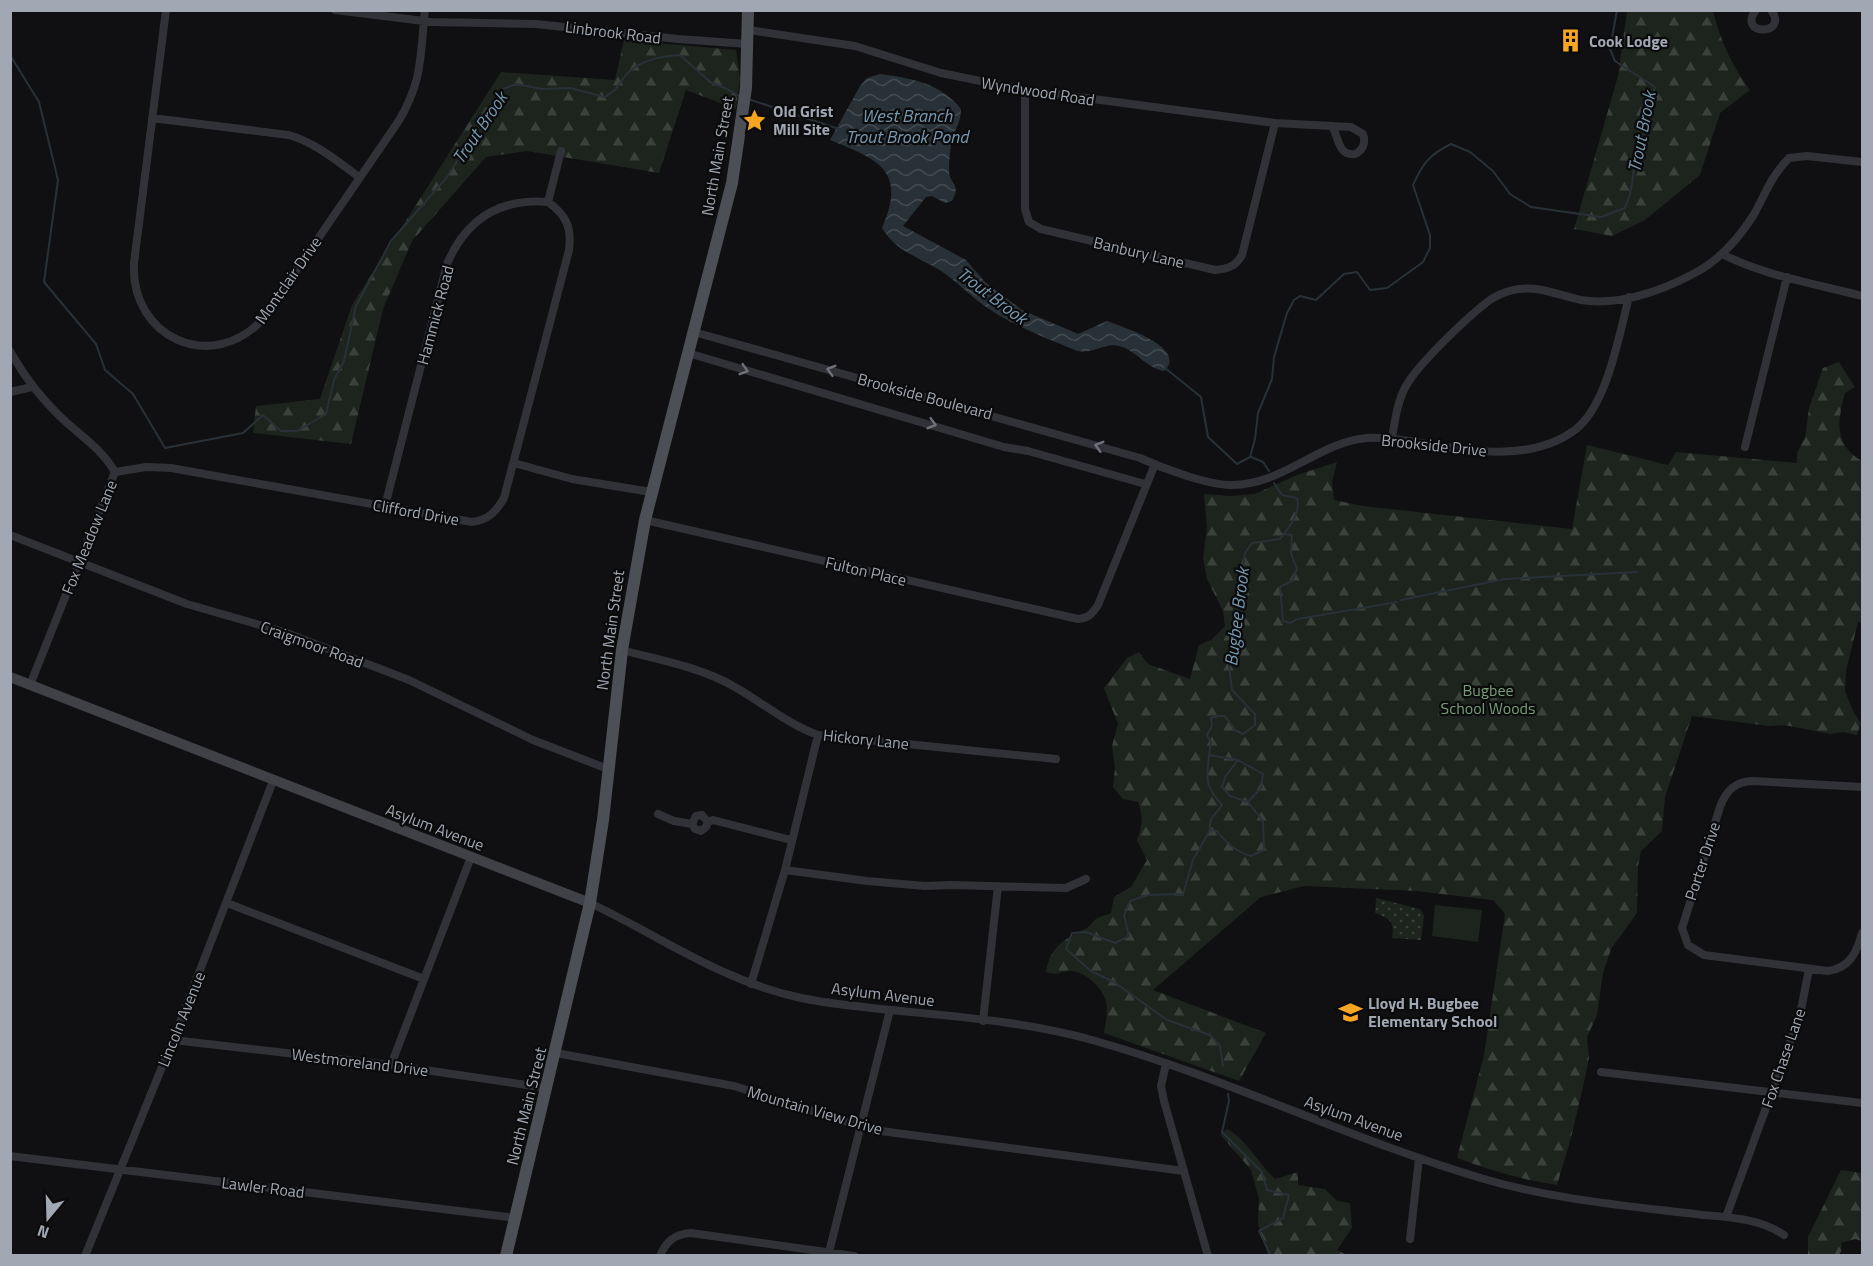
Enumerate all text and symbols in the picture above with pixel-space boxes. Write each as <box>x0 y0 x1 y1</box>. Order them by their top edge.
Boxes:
street label: Linbrook Road <box>564 14 662 50</box>
building icon: Cook Lodge <box>1558 28 1584 54</box>
place label: Cook Lodge <box>1589 29 1668 53</box>
street label: Wyndwood Road <box>980 70 1096 112</box>
water label: Trout Brook <box>446 85 515 169</box>
water label: Trout Brook <box>1620 87 1663 175</box>
street label: North Main Street <box>695 94 739 218</box>
place label: Old Grist Mill Site <box>773 99 833 141</box>
water label: West Branch Trout Brook Pond <box>846 102 970 150</box>
place icon: Old Grist Mill Site <box>742 107 768 133</box>
street label: Banbury Lane <box>1091 230 1187 274</box>
street label: Montclair Drive <box>249 231 327 329</box>
water label: Trout Brook <box>952 260 1035 332</box>
street label: Hammick Road <box>410 263 460 367</box>
one-way arrow <box>739 363 749 375</box>
one-way arrow <box>826 365 837 377</box>
street label: Brookside Boulevard <box>855 366 995 426</box>
one-way arrow <box>927 417 937 430</box>
street label: Brookside Drive <box>1380 428 1488 462</box>
one-way arrow <box>1094 441 1105 453</box>
street label: Fox Meadow Lane <box>55 476 123 598</box>
street label: Clifford Drive <box>371 493 461 531</box>
street label: Fulton Place <box>823 550 909 592</box>
water label: Bugbee Brook <box>1217 564 1256 668</box>
street label: North Main Street <box>590 568 630 691</box>
street label: Craigmoor Road <box>257 614 367 674</box>
park label: Bugbee School Woods <box>1440 678 1536 720</box>
street label: Hickory Lane <box>822 723 910 755</box>
street label: Asylum Avenue <box>382 797 488 857</box>
street label: Porter Drive <box>1678 819 1726 903</box>
street label: Lincoln Avenue <box>151 968 211 1070</box>
street label: Asylum Avenue <box>830 976 936 1012</box>
place label: Lloyd H. Bugbee Elementary School <box>1368 991 1497 1033</box>
school or university icon: Lloyd H. Bugbee Elementary School <box>1337 999 1363 1025</box>
street label: Fox Chase Lane <box>1755 1005 1811 1111</box>
street label: Westmoreland Drive <box>290 1042 430 1082</box>
street label: North Main Street <box>500 1044 552 1167</box>
street label: Mountain View Drive <box>745 1079 885 1141</box>
street label: Asylum Avenue <box>1301 1089 1407 1147</box>
street label: Lawler Road <box>220 1170 306 1204</box>
north arrow <box>18 1188 78 1248</box>
text: N <box>34 1219 52 1245</box>

